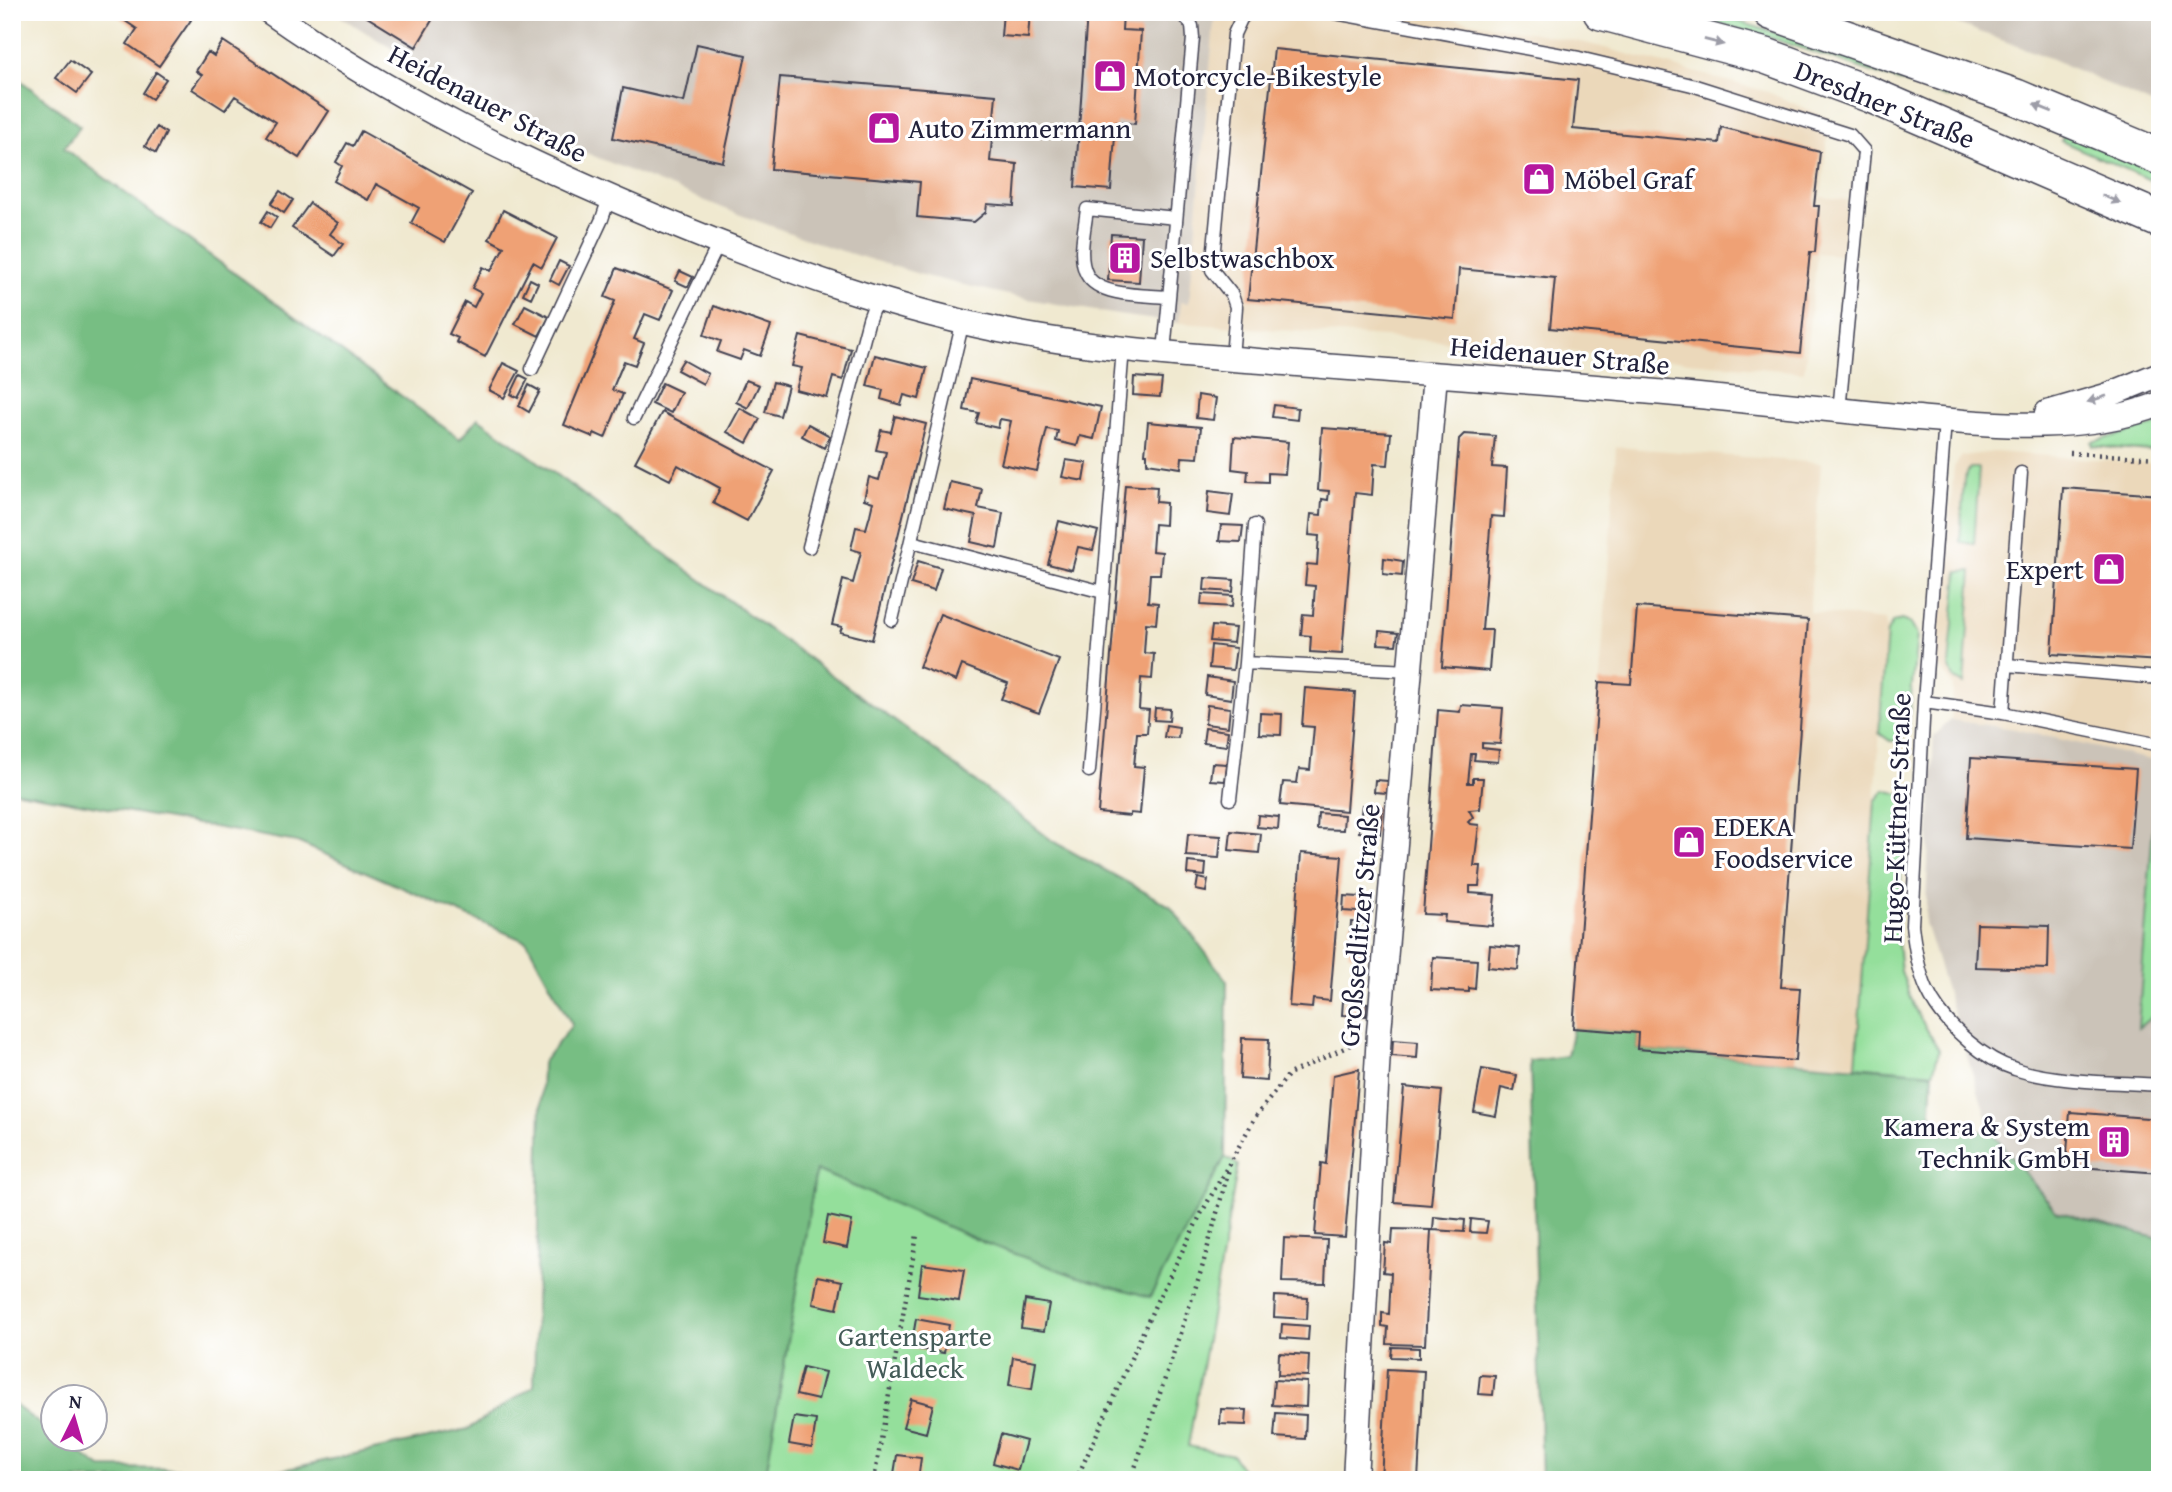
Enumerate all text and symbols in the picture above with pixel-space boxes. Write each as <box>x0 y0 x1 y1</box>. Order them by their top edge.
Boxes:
street label: Heidenauer Straße <box>381 33 595 172</box>
one-way arrow <box>1704 37 1725 47</box>
street label: Dresdner Straße <box>1789 49 1982 158</box>
place label: Motorcycle-Bikestyle <box>1134 55 1382 96</box>
shop icon: Motorcycle-Bikestyle <box>1091 57 1129 95</box>
one-way arrow <box>2032 103 2053 114</box>
place label: Auto Zimmermann <box>908 107 1131 148</box>
shop icon: Auto Zimmermann <box>865 109 903 147</box>
place label: Möbel Graf <box>1564 158 1696 199</box>
shop icon: Möbel Graf <box>1520 160 1558 198</box>
one-way arrow <box>2101 193 2121 205</box>
place label: Selbstwaschbox <box>1150 237 1335 278</box>
building icon: Selbstwaschbox <box>1106 239 1144 277</box>
street label: Heidenauer Straße <box>1449 324 1672 385</box>
one-way arrow <box>2086 394 2107 405</box>
place label: Expert <box>2006 548 2084 589</box>
shop icon: Expert <box>2090 550 2128 588</box>
street label: Hugo-Küttner-Straße <box>1871 692 1920 944</box>
street label: Großsedlitzer Straße <box>1327 802 1390 1048</box>
place label: EDEKA Foodservice <box>1714 805 1853 878</box>
shop icon: EDEKA Foodservice <box>1670 823 1708 861</box>
place label: Kamera & System Technik GmbH <box>1884 1105 2090 1178</box>
building icon: Kamera & System Technik GmbH <box>2095 1123 2133 1161</box>
park label: Gartensparte Waldeck <box>838 1315 992 1388</box>
north arrow <box>38 1384 108 1454</box>
text: N <box>68 1387 83 1416</box>

